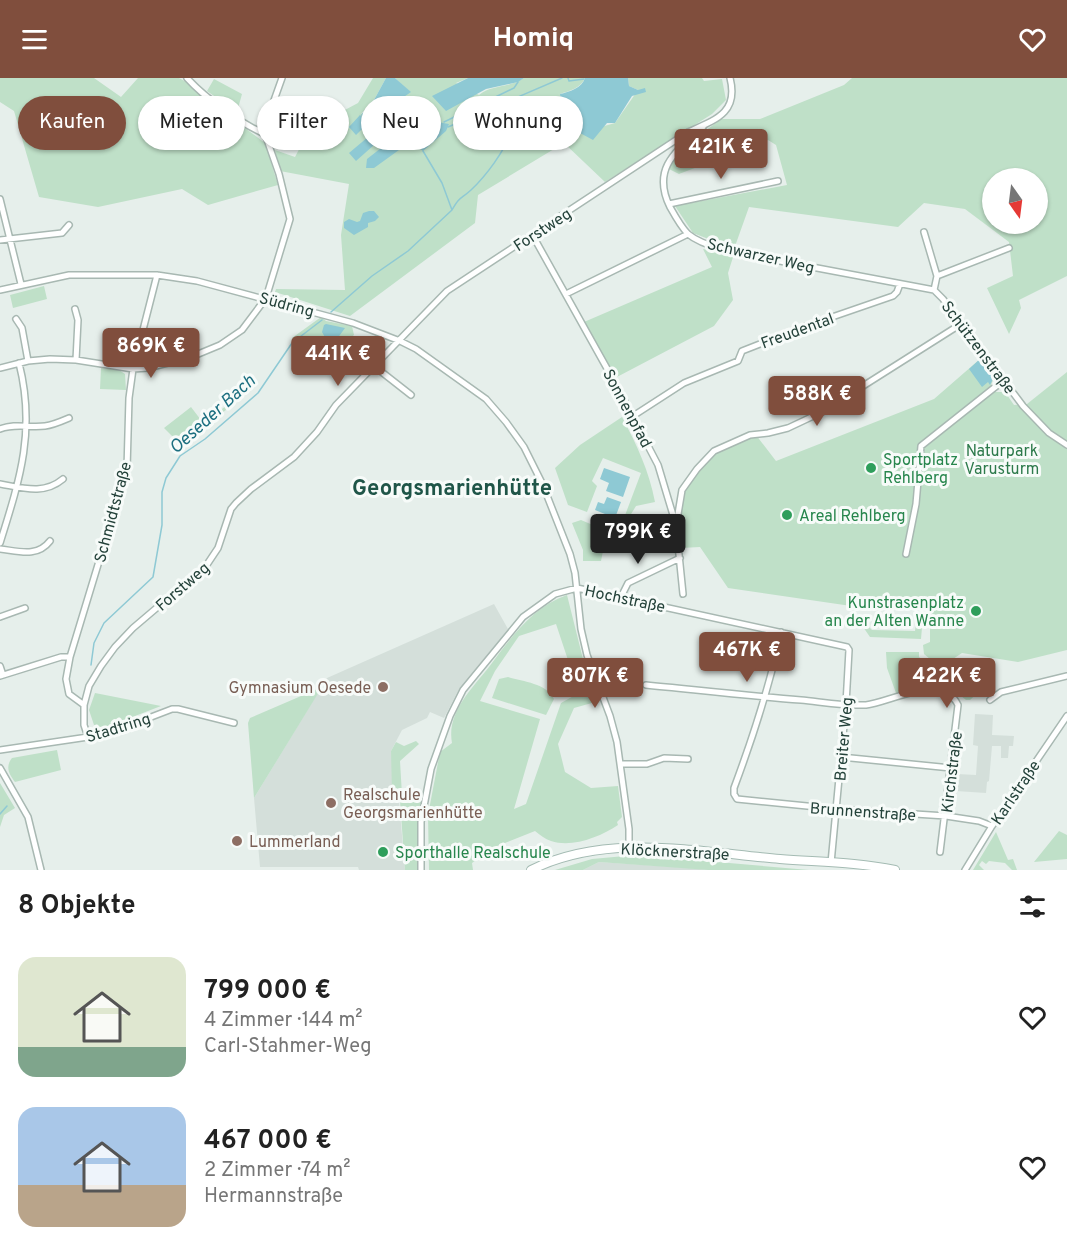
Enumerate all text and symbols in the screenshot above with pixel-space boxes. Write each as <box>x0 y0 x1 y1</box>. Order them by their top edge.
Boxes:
text: Homiq <box>493 22 574 56</box>
icon: menu <box>18 23 51 56</box>
icon: heart <box>1016 23 1049 56</box>
chip: Kaufen <box>18 96 126 150</box>
chip: Mieten <box>138 96 245 150</box>
chip: Filter <box>257 96 349 150</box>
chip: Neu <box>361 96 441 150</box>
chip: Wohnung <box>453 96 583 150</box>
pin: 421K € <box>672 129 770 180</box>
text: 421K € <box>689 135 753 161</box>
north arrow <box>982 168 1048 234</box>
map controls <box>982 168 1048 234</box>
street label: Forstweg <box>510 205 576 257</box>
street label: Schwarzer Weg <box>705 235 816 279</box>
street label: Südring <box>257 289 316 323</box>
street label: Schützenstraße <box>936 298 1019 399</box>
street label: Freudental <box>758 309 837 354</box>
pin: 869K € <box>102 328 200 379</box>
text: 869K € <box>116 334 186 360</box>
pin: 441K € <box>289 336 387 387</box>
text: 441K € <box>305 342 371 368</box>
street label: Sonnenpfad <box>597 366 655 452</box>
water label: Oeseder Bach <box>165 370 261 460</box>
pin: 588K € <box>768 376 866 427</box>
text: 588K € <box>782 382 852 408</box>
park label: Naturpark Varusturm <box>965 442 1039 480</box>
place label: Sportplatz Rehlberg <box>883 451 958 489</box>
street label: Schmidtstraße <box>91 460 137 565</box>
marker: Sportplatz Rehlberg <box>864 461 878 475</box>
district label: Georgsmarienhütte <box>352 476 552 503</box>
place label: Areal Rehlberg <box>799 507 905 527</box>
marker: Areal Rehlberg <box>780 508 794 522</box>
pin: 799K € <box>589 514 687 565</box>
text: 799K € <box>604 520 672 546</box>
street label: Forstweg <box>152 559 214 616</box>
street label: Hochstraße <box>582 582 667 618</box>
place label: Kunstrasenplatz an der Alten Wanne <box>825 594 964 632</box>
marker: Kunstrasenplatz an der Alten Wanne <box>969 604 983 618</box>
pin: 467K € <box>698 632 796 683</box>
text: 467K € <box>713 638 781 664</box>
pin: 807K € <box>546 658 644 709</box>
pin: 422K € <box>898 658 996 709</box>
text: 807K € <box>561 664 629 690</box>
text: 422K € <box>912 664 982 690</box>
place label: Gymnasium Oesede <box>229 679 371 699</box>
marker: Gymnasium Oesede <box>376 680 390 694</box>
street label: Breiter Weg <box>831 696 859 782</box>
street label: Stadtring <box>84 710 153 748</box>
street label: Kirchstraße <box>938 730 968 814</box>
street label: Karlstraße <box>988 757 1046 829</box>
place label: Realschule Georgsmarienhütte <box>343 786 483 824</box>
marker: Realschule Georgsmarienhütte <box>324 796 338 810</box>
street label: Brunnenstraße <box>809 799 917 827</box>
place label: Lummerland <box>249 833 341 853</box>
marker: Lummerland <box>230 834 244 848</box>
street label: Klöcknerstraße <box>620 840 730 866</box>
place label: Sporthalle Realschule <box>395 844 551 864</box>
marker: Sporthalle Realschule <box>376 845 390 859</box>
text: 8 Objekte <box>18 890 135 923</box>
icon: filters <box>1016 890 1049 923</box>
text: 799 000 € <box>204 975 331 1008</box>
icon: home <box>66 981 138 1053</box>
icon: heart <box>1016 1001 1049 1034</box>
text: 4 Zimmer · 144 m² <box>204 1008 363 1034</box>
text: Carl-Stahmer-Weg <box>204 1034 372 1060</box>
text: 467 000 € <box>204 1125 332 1158</box>
icon: home <box>66 1131 138 1203</box>
icon: heart <box>1016 1151 1049 1184</box>
text: 2 Zimmer · 74 m² <box>204 1158 351 1184</box>
text: Hermannstraße <box>204 1184 343 1210</box>

